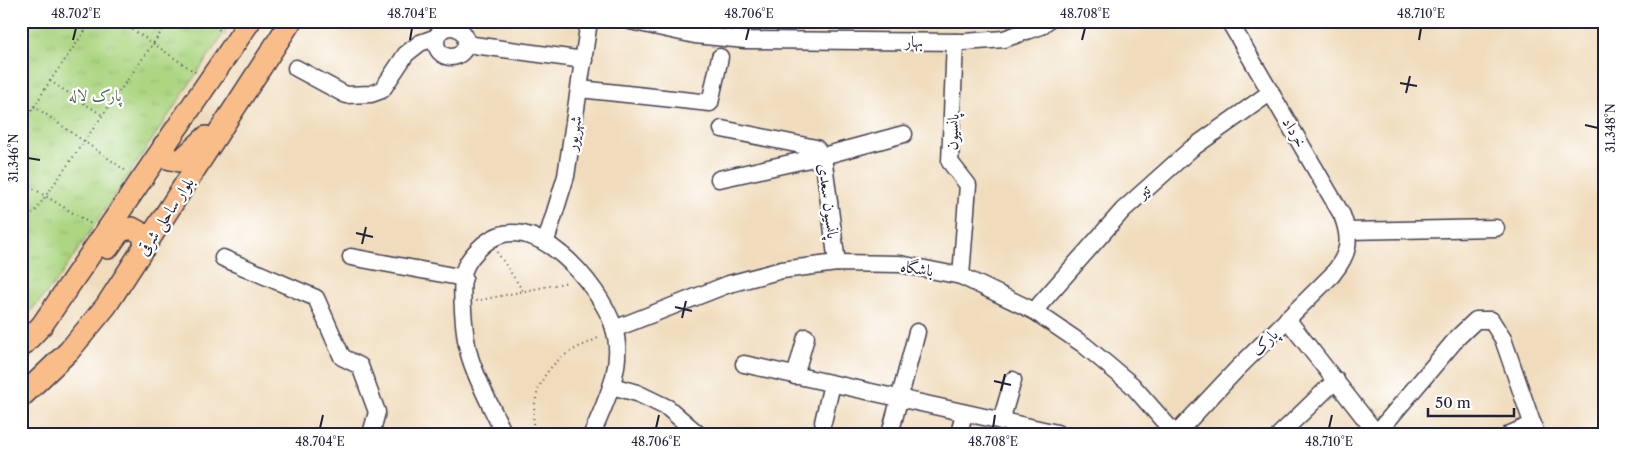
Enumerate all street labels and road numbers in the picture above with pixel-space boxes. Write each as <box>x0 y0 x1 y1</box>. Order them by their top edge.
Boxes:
street label: بهار <box>903 31 923 52</box>
street label: پانسیون <box>941 112 965 151</box>
street label: خرداد <box>1277 113 1312 151</box>
street label: شهریور <box>560 114 587 154</box>
street label: پانسیون سعدی <box>812 162 844 241</box>
street label: بلوار ساحلی شرقی <box>132 173 199 260</box>
street label: تیر <box>1130 179 1155 204</box>
street label: باشگاه <box>899 256 935 280</box>
street label: پارک <box>1246 324 1284 361</box>

